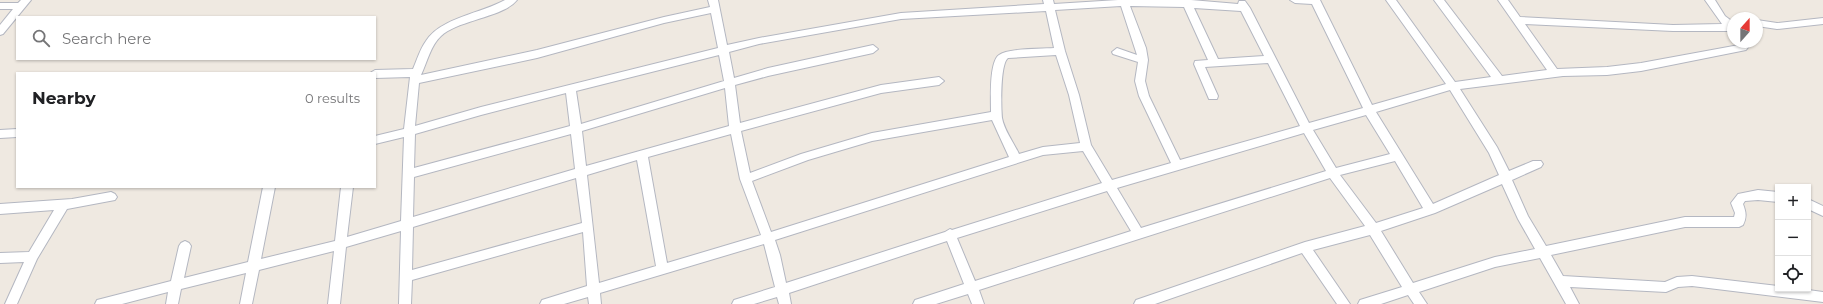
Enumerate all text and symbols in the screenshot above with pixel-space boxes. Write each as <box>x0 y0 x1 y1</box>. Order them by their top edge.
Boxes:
north arrow <box>1727 12 1763 48</box>
search box <box>16 16 376 60</box>
icon: search <box>30 27 52 49</box>
text: Search here <box>62 29 151 48</box>
text: Nearby <box>32 88 96 108</box>
text: 0 results <box>305 90 360 106</box>
map controls <box>1775 184 1811 292</box>
button: + <box>1775 184 1811 220</box>
button: − <box>1775 220 1811 256</box>
button: locate <box>1775 256 1811 292</box>

